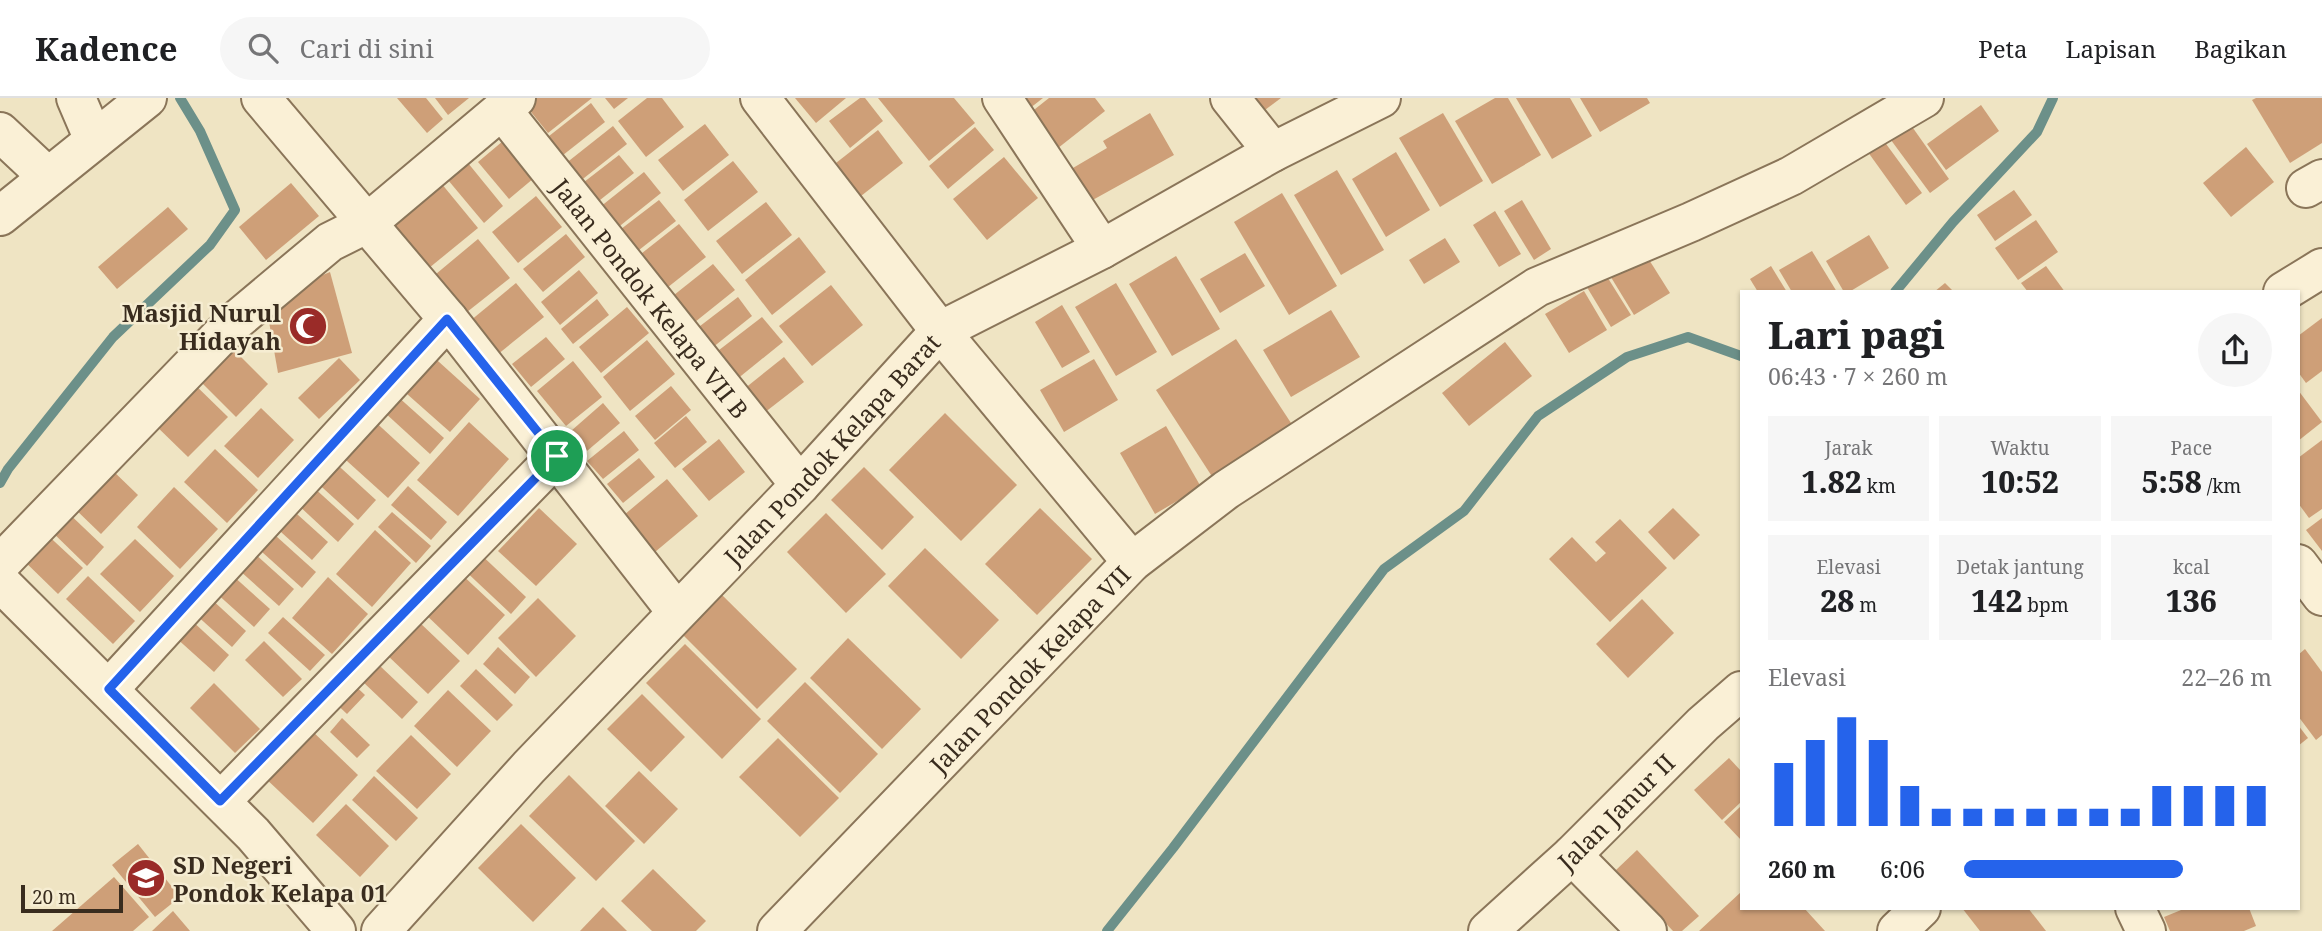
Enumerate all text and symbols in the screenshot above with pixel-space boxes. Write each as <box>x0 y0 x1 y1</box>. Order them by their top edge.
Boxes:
search box <box>220 17 710 80</box>
text: Kadence <box>35 26 178 71</box>
icon: search <box>244 29 282 67</box>
text: Cari di sini <box>300 30 434 66</box>
text: Peta <box>1978 32 2027 65</box>
text: Lapisan <box>2065 32 2156 65</box>
text: Bagikan <box>2194 32 2287 65</box>
street label: Jalan Pondok Kelapa VII B <box>545 170 757 425</box>
place label: Masjid Nurul Hidayah <box>122 296 282 357</box>
mosque icon: Masjid Nurul Hidayah <box>287 305 329 347</box>
text: Lari pagi <box>1768 308 1945 360</box>
button: share <box>2198 313 2272 387</box>
street label: Jalan Pondok Kelapa Barat <box>715 326 947 572</box>
text: 06:43 · 7 × 260 m <box>1768 360 1948 392</box>
pin <box>527 426 587 486</box>
text: Jarak <box>1825 435 1873 461</box>
text: Waktu <box>1990 435 2050 461</box>
text: Pace <box>2170 435 2212 461</box>
icon: arrive <box>538 437 576 475</box>
text: 1.82 <box>1801 461 1862 502</box>
text: 10:52 <box>1981 461 2059 502</box>
text: 5:58 <box>2141 461 2202 502</box>
text: km <box>1862 473 1896 499</box>
text: /km <box>2202 473 2241 499</box>
text: Elevasi <box>1817 554 1881 580</box>
text: Detak jantung <box>1956 554 2084 580</box>
text: kcal <box>2173 554 2210 580</box>
street label: Jalan Pondok Kelapa VII <box>921 558 1137 780</box>
text: 28 <box>1820 580 1854 621</box>
text: 142 <box>1971 580 2022 621</box>
text: 136 <box>2166 580 2217 621</box>
text: m <box>1854 592 1877 618</box>
text: bpm <box>2022 592 2069 618</box>
text: Elevasi <box>1768 661 1846 693</box>
text: 22–26 m <box>2181 661 2272 693</box>
street label: Jalan Janur II <box>1549 746 1681 878</box>
place label: SD Negeri Pondok Kelapa 01 <box>173 848 388 909</box>
text: 260 m <box>1768 853 1836 885</box>
text: 6:06 <box>1880 853 1925 885</box>
school or university icon: SD Negeri Pondok Kelapa 01 <box>125 857 167 899</box>
scale bar <box>21 882 122 914</box>
text: 20 m <box>32 884 76 910</box>

